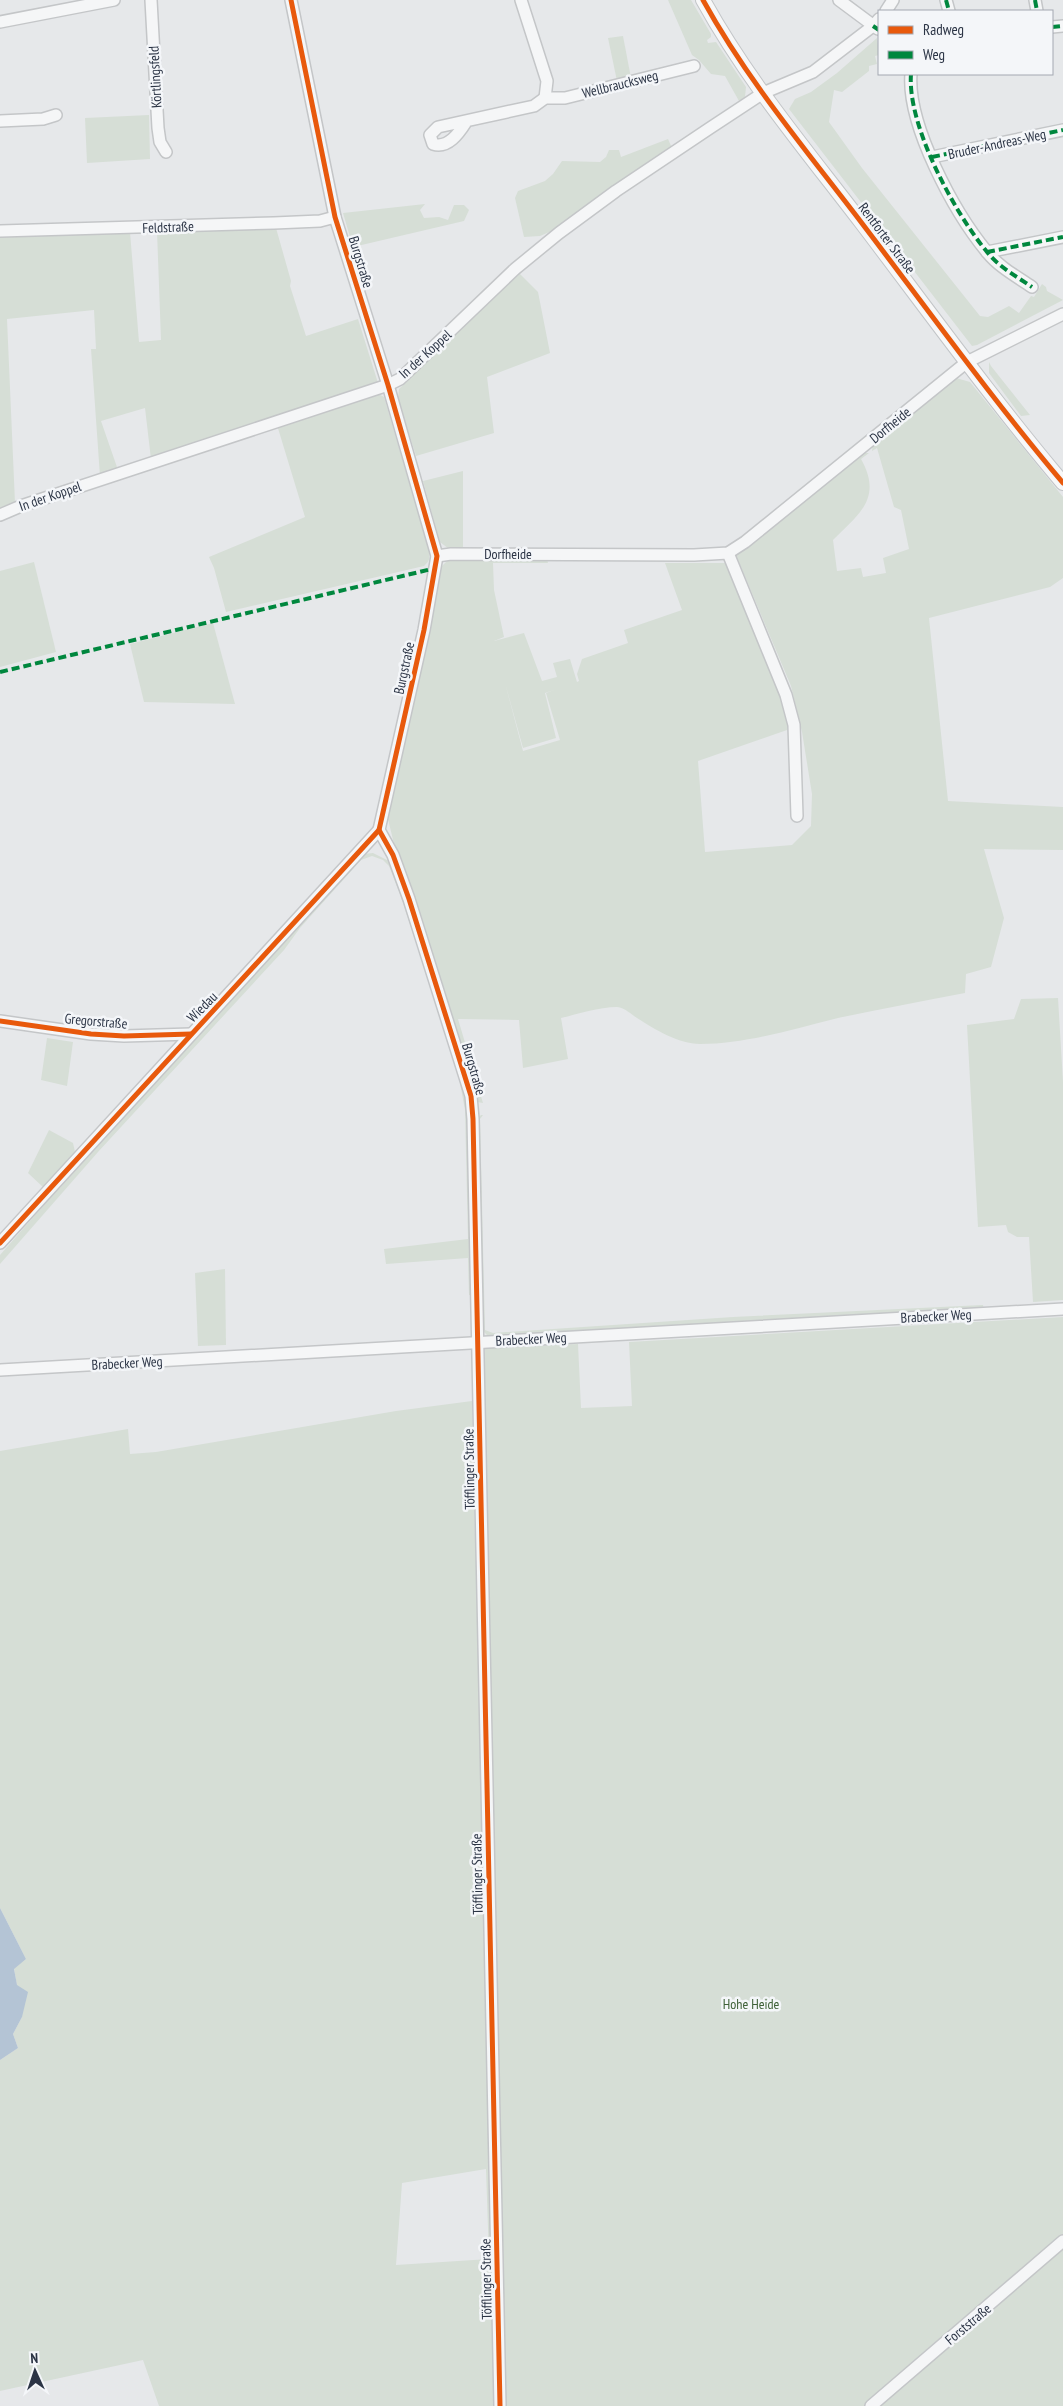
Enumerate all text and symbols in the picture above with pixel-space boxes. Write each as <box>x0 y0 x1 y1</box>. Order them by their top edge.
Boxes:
legend <box>878 10 1053 75</box>
text: Radweg <box>923 20 964 39</box>
street label: Körtlingsfeld <box>144 45 166 109</box>
text: Weg <box>923 45 945 64</box>
street label: Wellbraucksweg <box>580 66 660 102</box>
street label: Bruder-Andreas-Weg <box>946 125 1048 163</box>
street label: Rentforter Straße <box>855 199 920 277</box>
street label: Feldstraße <box>142 217 194 237</box>
street label: Burgstraße <box>345 234 377 290</box>
street label: In der Koppel <box>395 325 456 382</box>
street label: Dorfheide <box>866 403 914 447</box>
street label: In der Koppel <box>17 477 84 515</box>
street label: Dorfheide <box>484 545 532 563</box>
street label: Burgstraße <box>390 640 418 696</box>
street label: Wiedau <box>183 988 221 1026</box>
street label: Gregorstraße <box>64 1009 128 1033</box>
street label: Burgstraße <box>458 1041 490 1097</box>
street label: Brabecker Weg <box>900 1305 972 1327</box>
street label: Brabecker Weg <box>495 1328 567 1350</box>
street label: Brabecker Weg <box>91 1352 163 1374</box>
street label: Töfflinger Straße <box>459 1428 479 1510</box>
street label: Töfflinger Straße <box>467 1833 487 1915</box>
park label: Hohe Heide <box>723 1995 780 2013</box>
street label: Töfflinger Straße <box>476 2238 496 2320</box>
street label: Forststraße <box>941 2299 995 2349</box>
north arrow <box>10 2346 60 2396</box>
text: N <box>30 2349 39 2367</box>

